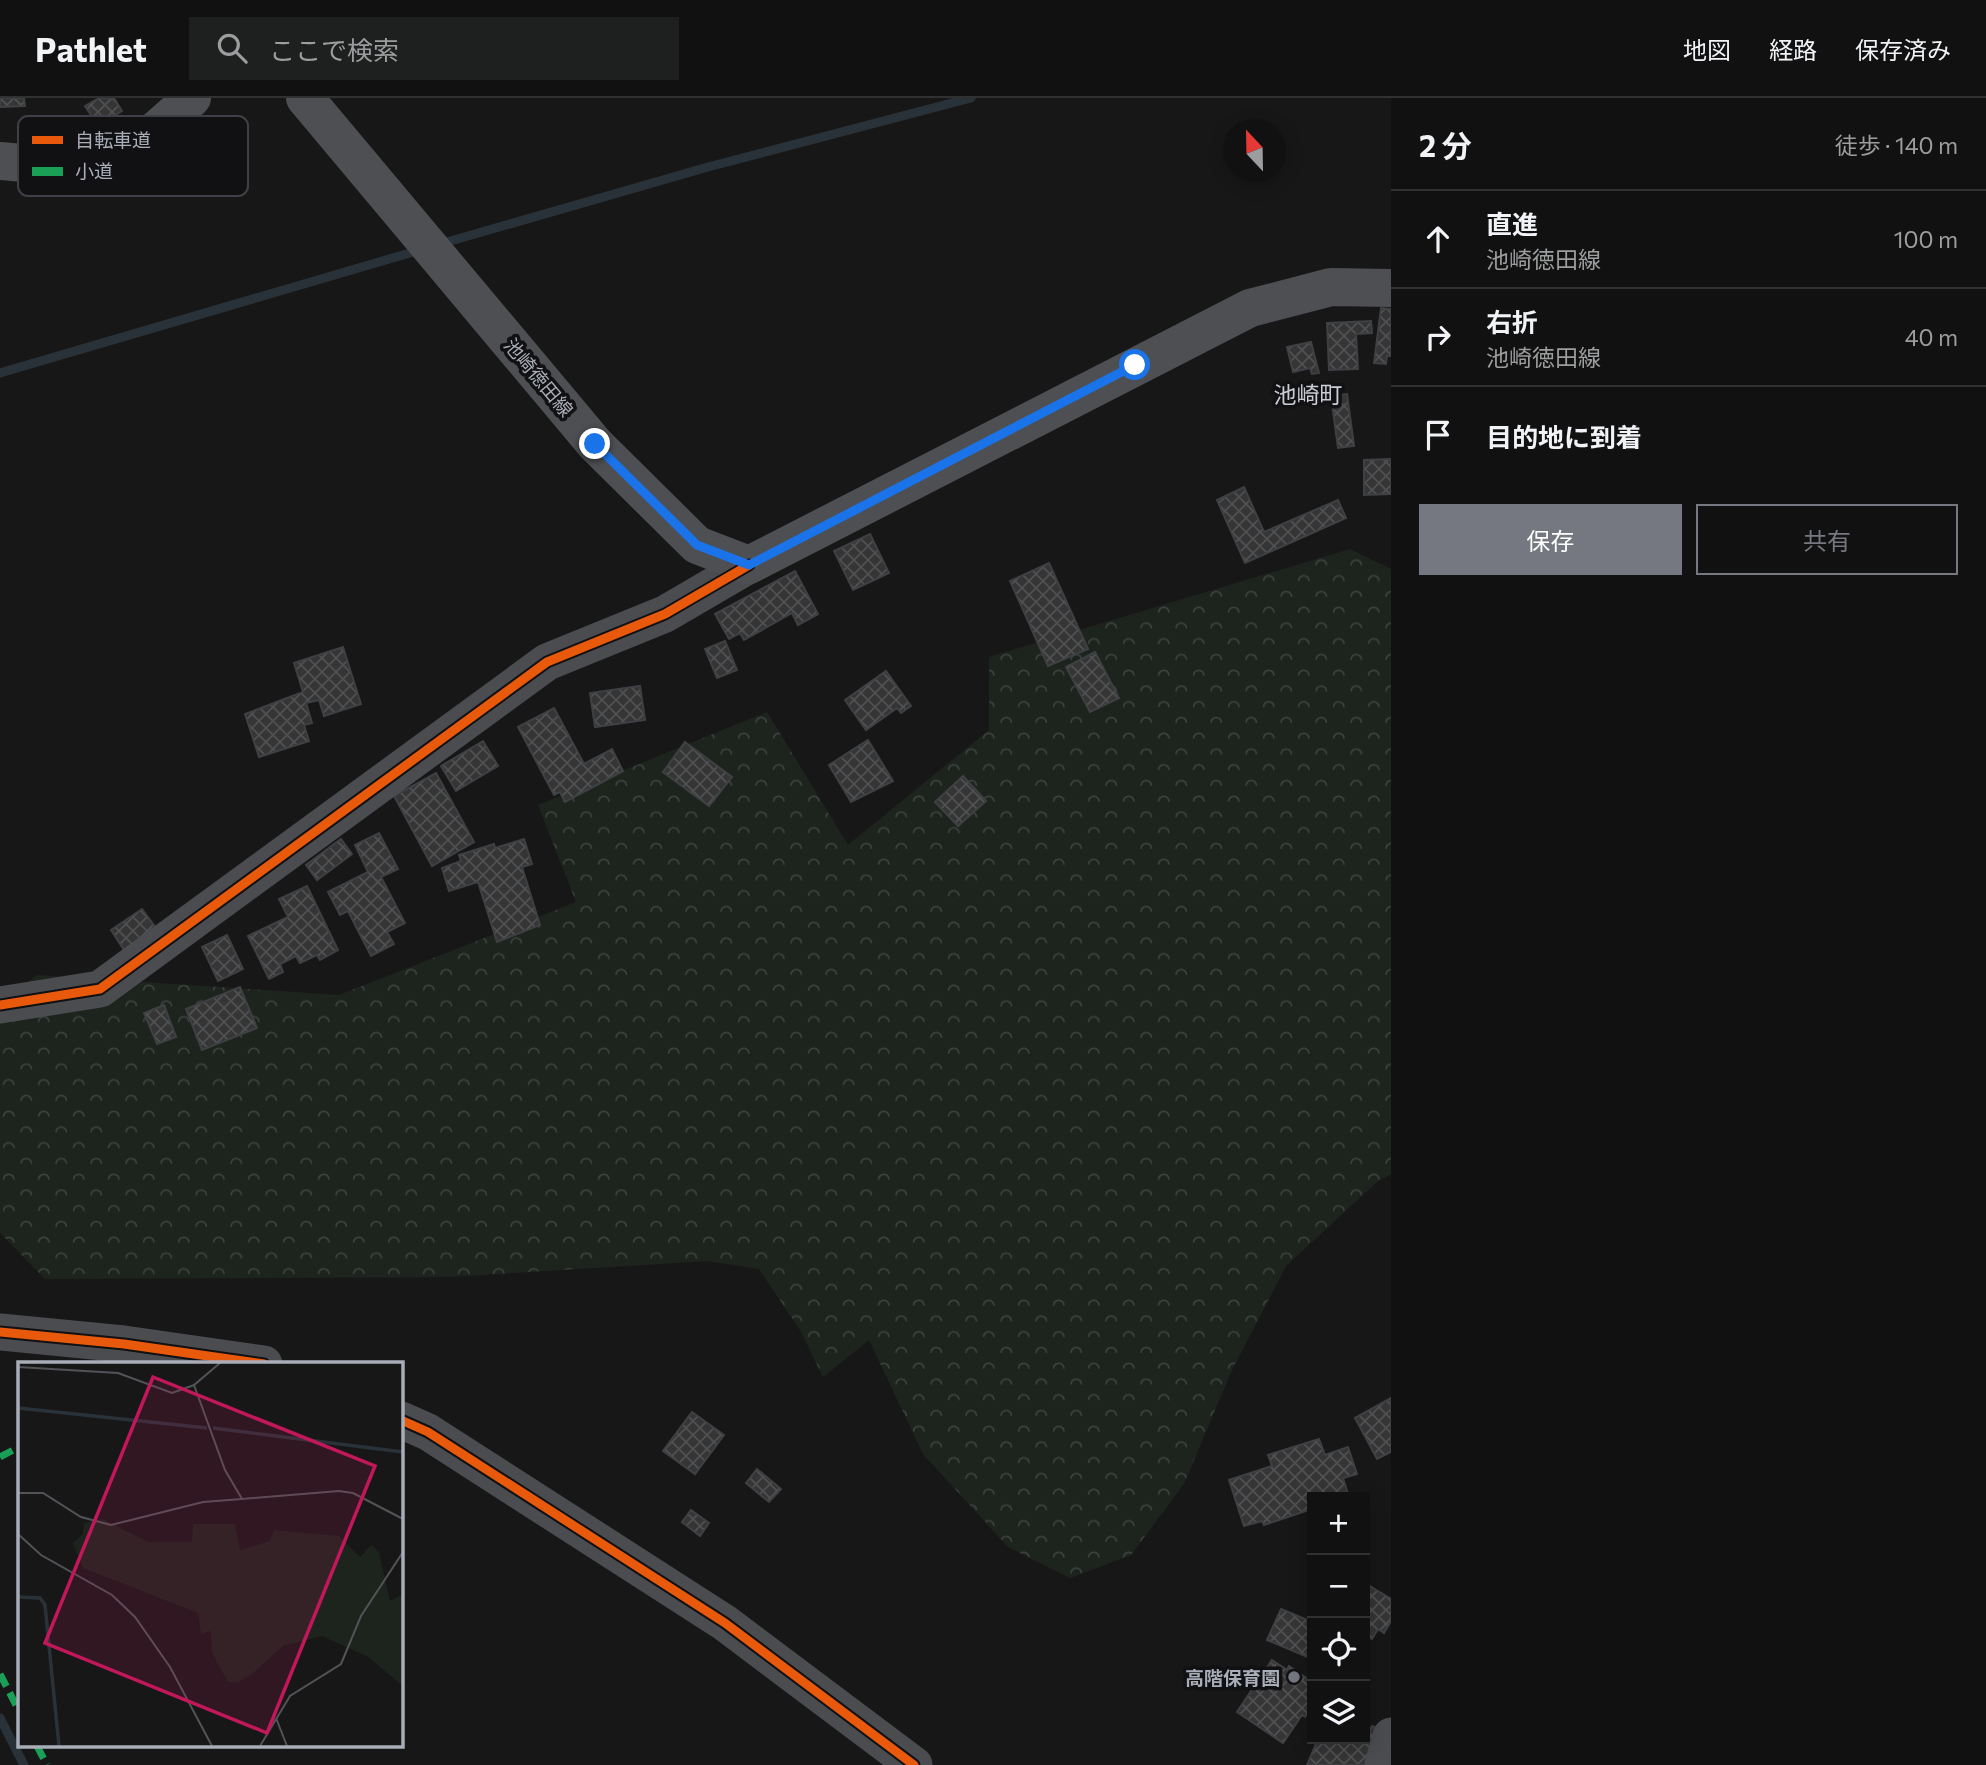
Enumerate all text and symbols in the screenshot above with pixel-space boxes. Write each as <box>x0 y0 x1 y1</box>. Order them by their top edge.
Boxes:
search box <box>189 17 679 80</box>
text: Pathlet <box>35 28 147 69</box>
icon: search <box>213 29 251 67</box>
text: ここで検索 <box>269 34 399 65</box>
text: 地図 <box>1683 35 1731 64</box>
text: 経路 <box>1769 35 1817 64</box>
text: 保存済み <box>1855 35 1951 64</box>
legend <box>18 116 248 196</box>
north arrow <box>1223 119 1286 182</box>
text: 2 分 <box>1419 126 1472 163</box>
text: 自転車道 <box>75 128 151 151</box>
text: 徒歩 · 140 m <box>1835 131 1958 159</box>
text: 小道 <box>75 159 113 182</box>
text: 直進 <box>1486 208 1538 239</box>
icon: ahead <box>1419 220 1457 258</box>
text: 100 m <box>1894 225 1958 253</box>
text: 池崎徳田線 <box>1486 245 1601 273</box>
text: 右折 <box>1486 306 1538 337</box>
icon: right <box>1419 318 1457 356</box>
text: 40 m <box>1905 323 1958 351</box>
street label: 池崎徳田線 <box>500 333 578 421</box>
text: 池崎徳田線 <box>1486 343 1601 371</box>
route start <box>1119 349 1150 380</box>
district label: 池崎町 <box>1274 380 1343 408</box>
icon: arrive <box>1419 416 1457 454</box>
text: 目的地に到着 <box>1486 421 1642 452</box>
route end <box>579 428 610 459</box>
button: 保存 <box>1419 504 1682 575</box>
button: 共有 <box>1696 504 1958 575</box>
inset map <box>18 1362 402 1748</box>
map controls <box>1307 1492 1370 1744</box>
button: + <box>1307 1492 1370 1555</box>
button: − <box>1307 1555 1370 1618</box>
button: locate <box>1307 1618 1370 1681</box>
place label: 高階保育園 <box>1185 1666 1280 1689</box>
marker: 高階保育園 <box>1286 1669 1302 1685</box>
button: layers <box>1307 1681 1370 1744</box>

